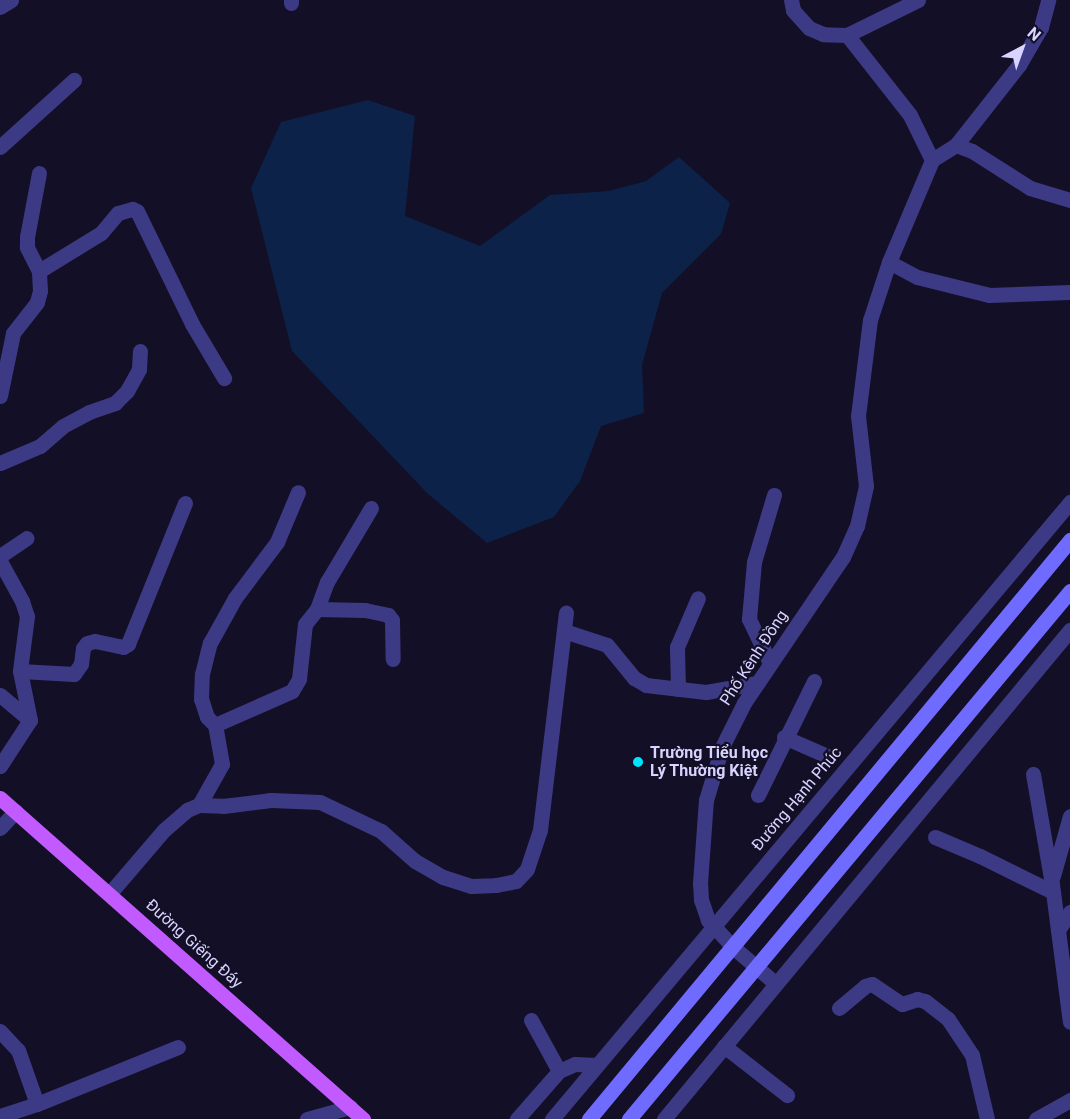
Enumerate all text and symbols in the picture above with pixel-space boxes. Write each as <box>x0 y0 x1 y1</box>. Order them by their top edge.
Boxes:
north arrow <box>992 18 1052 78</box>
text: N <box>1024 23 1045 45</box>
street label: Phố Kênh Đồng <box>716 607 792 709</box>
place label: Trường Tiểu học Lý Thường Kiệt <box>650 743 768 781</box>
street label: Đường Hạnh Phúc <box>748 743 846 855</box>
marker: Trường Tiểu học Lý Thường Kiệt <box>631 755 645 769</box>
street label: Đường Giếng Đáy <box>142 896 246 992</box>

